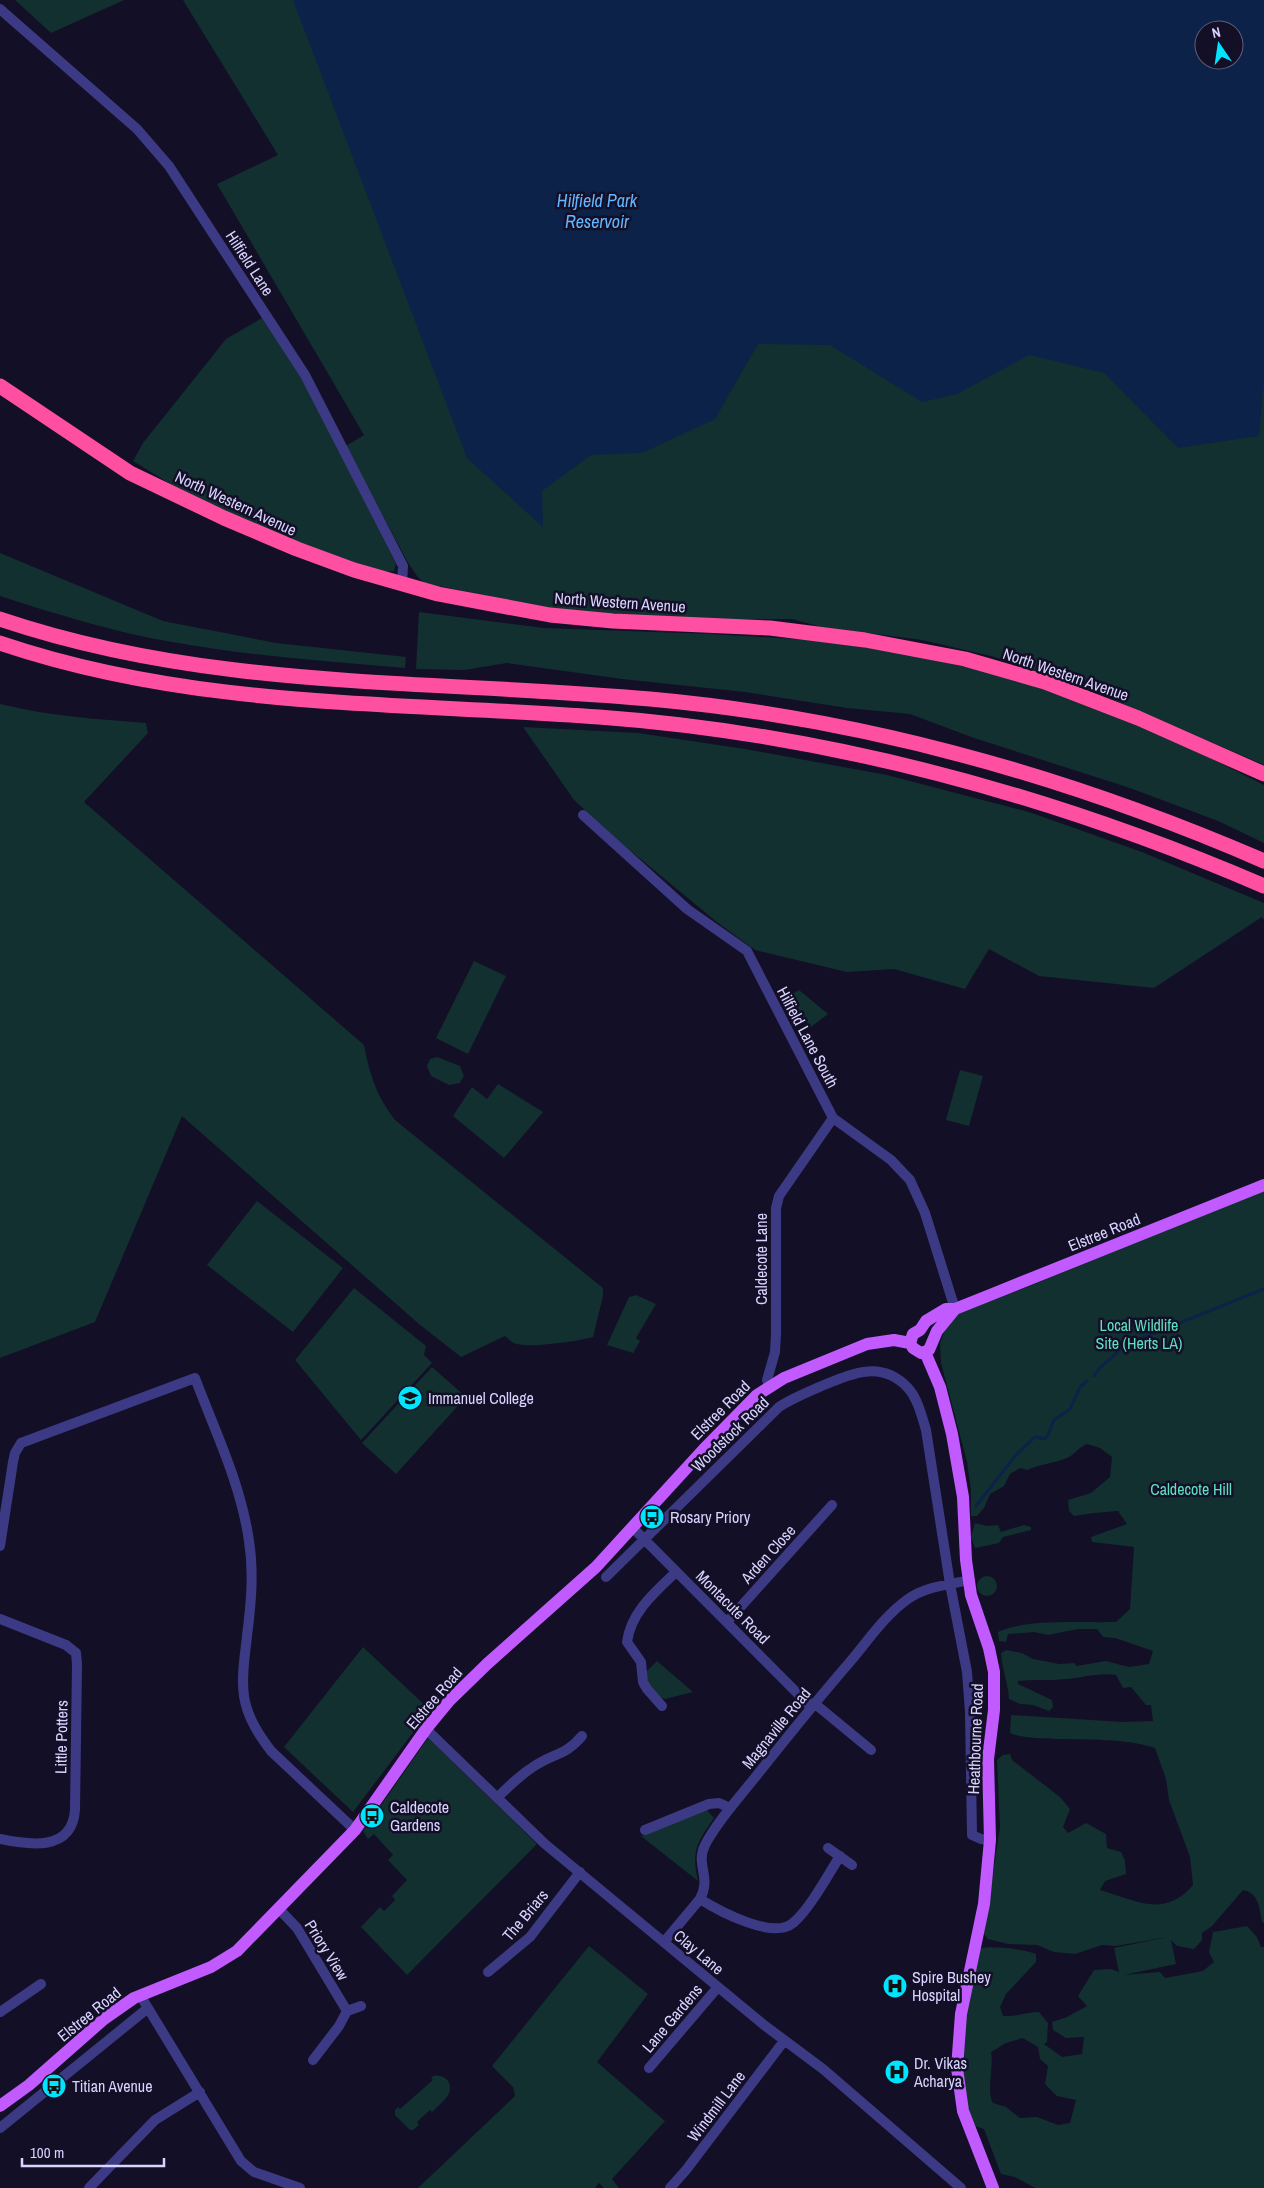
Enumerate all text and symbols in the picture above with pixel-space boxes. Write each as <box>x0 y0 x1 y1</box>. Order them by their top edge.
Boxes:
north arrow <box>1194 20 1244 70</box>
text: N <box>1210 23 1222 42</box>
water label: Hilfield Park Reservoir <box>557 188 638 234</box>
street label: Hilfield Lane <box>221 226 279 300</box>
street label: North Western Avenue <box>172 465 300 541</box>
street label: North Western Avenue <box>554 586 686 618</box>
street label: North Western Avenue <box>1000 642 1132 706</box>
street label: Hilfield Lane South <box>772 983 844 1091</box>
street label: Elstree Road <box>1065 1208 1143 1256</box>
street label: Caldecote Lane <box>750 1213 772 1305</box>
park label: Local Wildlife Site (Herts LA) <box>1096 1314 1182 1354</box>
street label: Elstree Road <box>685 1375 755 1445</box>
school or university icon: Immanuel College <box>397 1385 423 1411</box>
place label: Immanuel College <box>428 1387 534 1409</box>
street label: Woodstock Road <box>687 1391 773 1477</box>
park label: Caldecote Hill <box>1150 1478 1232 1500</box>
bus stop icon: Rosary Priory <box>639 1504 665 1530</box>
place label: Rosary Priory <box>670 1506 751 1528</box>
street label: Arden Close <box>735 1520 800 1589</box>
street label: Montacute Road <box>691 1565 775 1649</box>
street label: Elstree Road <box>401 1662 467 1734</box>
street label: Magnaville Road <box>736 1683 816 1773</box>
street label: Heathbourne Road <box>962 1683 988 1795</box>
street label: Little Potters <box>49 1700 73 1774</box>
place label: Caldecote Gardens <box>390 1796 449 1836</box>
bus stop icon: Caldecote Gardens <box>359 1803 385 1829</box>
street label: The Briars <box>497 1884 553 1946</box>
street label: Priory View <box>300 1916 355 1985</box>
street label: Clay Lane <box>669 1925 729 1979</box>
place label: Spire Bushey Hospital <box>912 1966 991 2006</box>
hospital icon: Spire Bushey Hospital <box>882 1973 908 1999</box>
street label: Lane Gardens <box>637 1979 707 2057</box>
street label: Elstree Road <box>53 1982 125 2046</box>
place label: Dr. Vikas Acharya <box>913 2052 967 2092</box>
hospital icon: Dr. Vikas Acharya <box>884 2059 910 2085</box>
street label: Windmill Lane <box>682 2066 750 2146</box>
bus stop icon: Titian Avenue <box>41 2073 67 2099</box>
place label: Titian Avenue <box>72 2075 152 2097</box>
scale bar <box>22 2136 165 2168</box>
text: 100 m <box>30 2142 64 2163</box>

